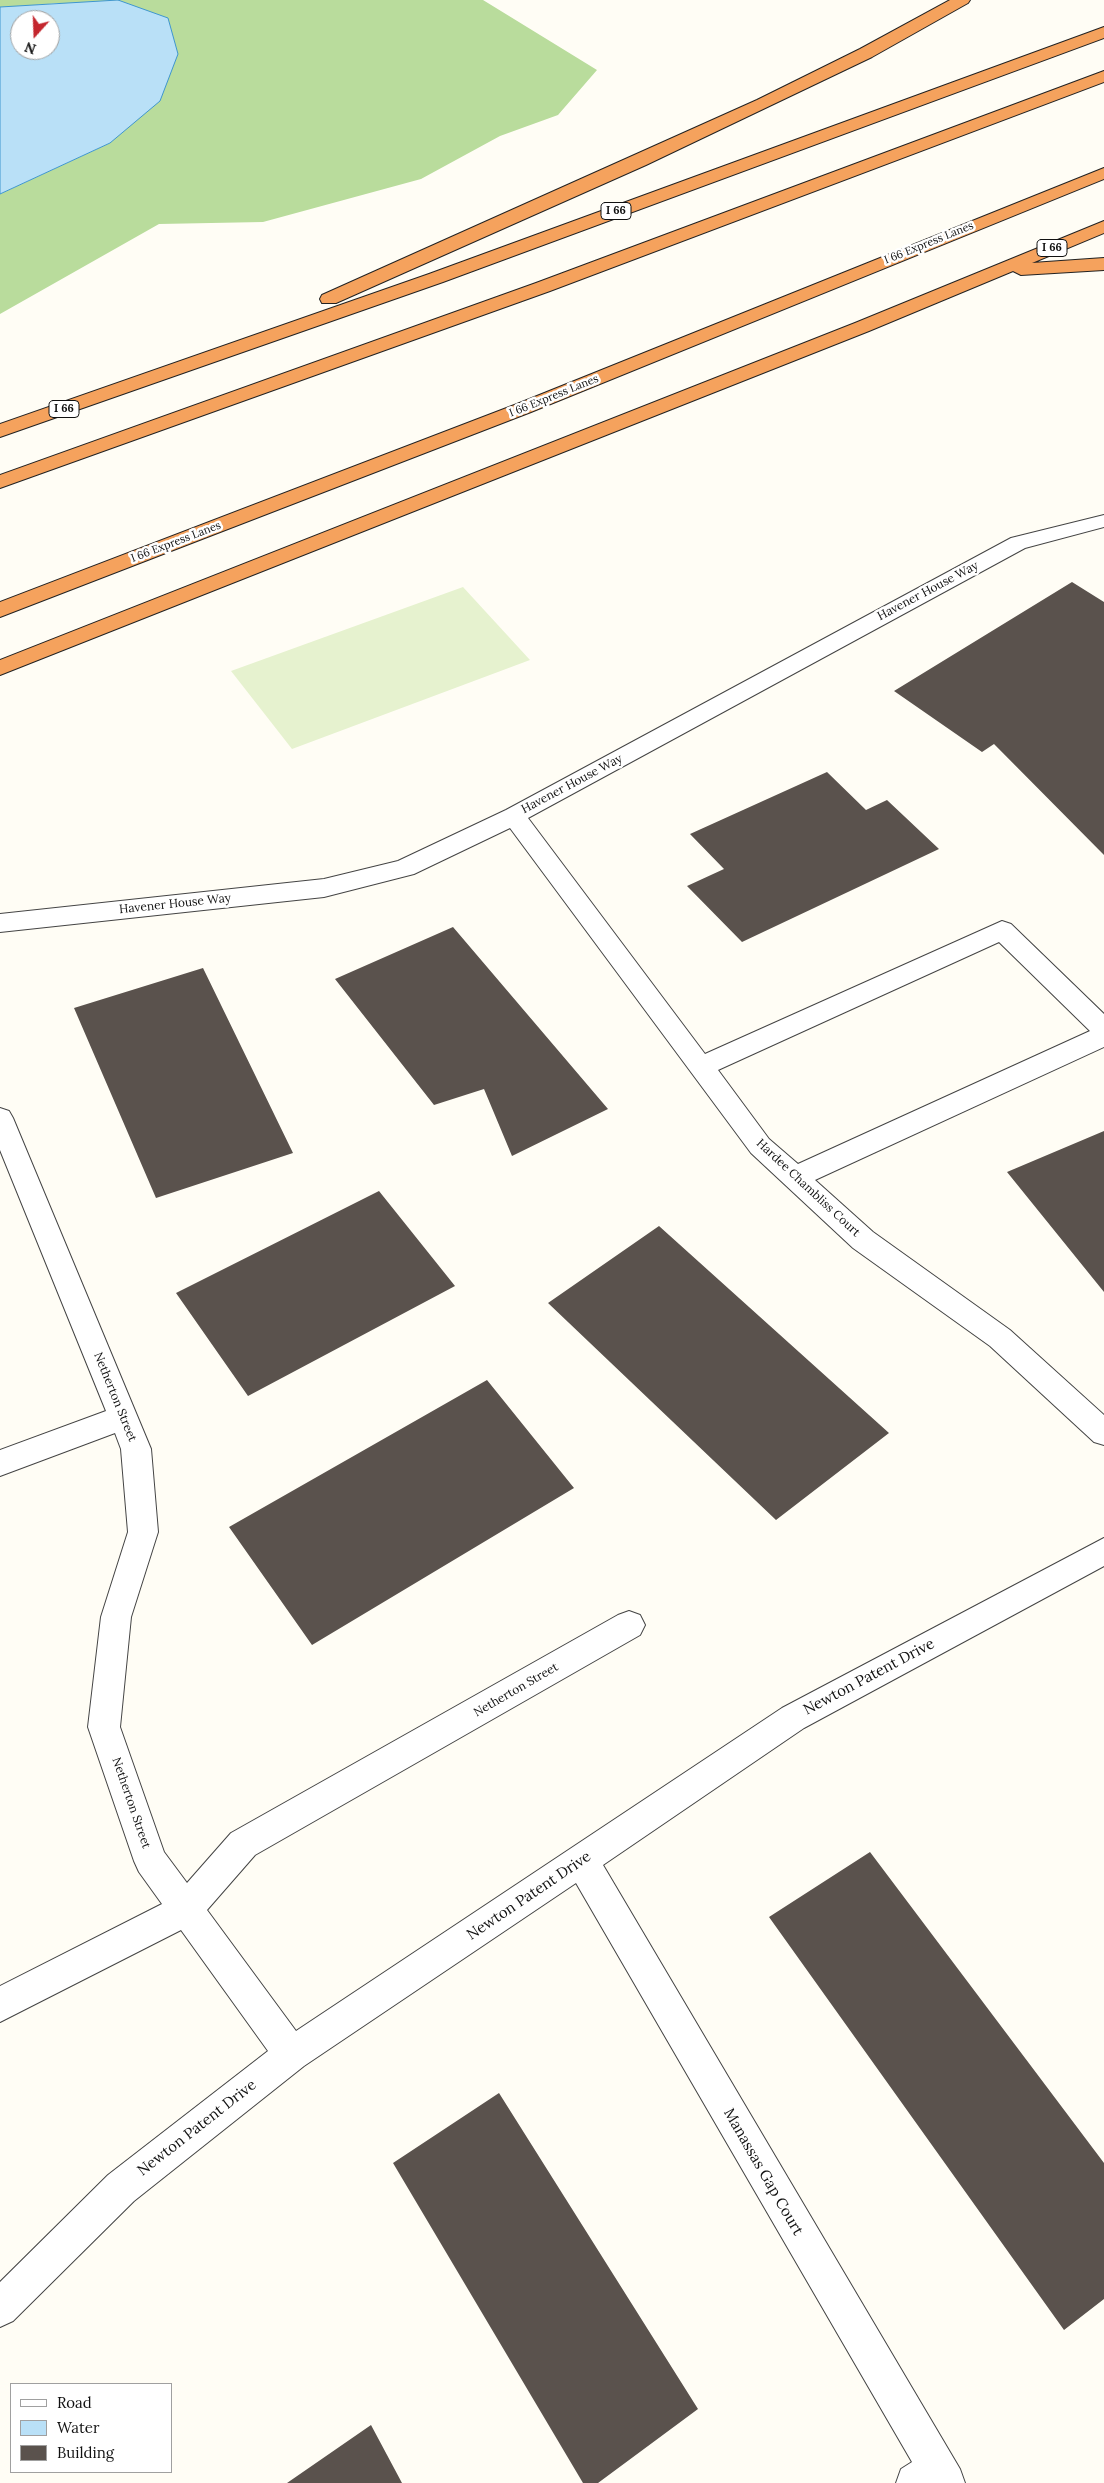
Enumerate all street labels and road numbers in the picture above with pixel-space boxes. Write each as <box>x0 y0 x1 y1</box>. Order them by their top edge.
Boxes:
road number: I 66 <box>601 202 631 220</box>
street label: I 66 Express Lanes <box>882 219 976 267</box>
road number: I 66 <box>1037 240 1067 256</box>
street label: I 66 Express Lanes <box>507 372 601 420</box>
road number: I 66 <box>49 400 79 418</box>
street label: I 66 Express Lanes <box>129 519 223 565</box>
street label: Havener House Way <box>875 558 981 624</box>
street label: Havener House Way <box>519 751 625 817</box>
street label: Havener House Way <box>118 891 232 917</box>
street label: Hardee Chambliss Court <box>753 1136 863 1240</box>
street label: Netherton Street <box>90 1350 140 1444</box>
street label: Newton Patent Drive <box>800 1635 938 1719</box>
street label: Netherton Street <box>471 1660 561 1720</box>
street label: Netherton Street <box>109 1756 153 1850</box>
street label: Newton Patent Drive <box>464 1848 594 1944</box>
street label: Newton Patent Drive <box>134 2076 260 2180</box>
street label: Manassas Gap Court <box>719 2105 807 2239</box>

